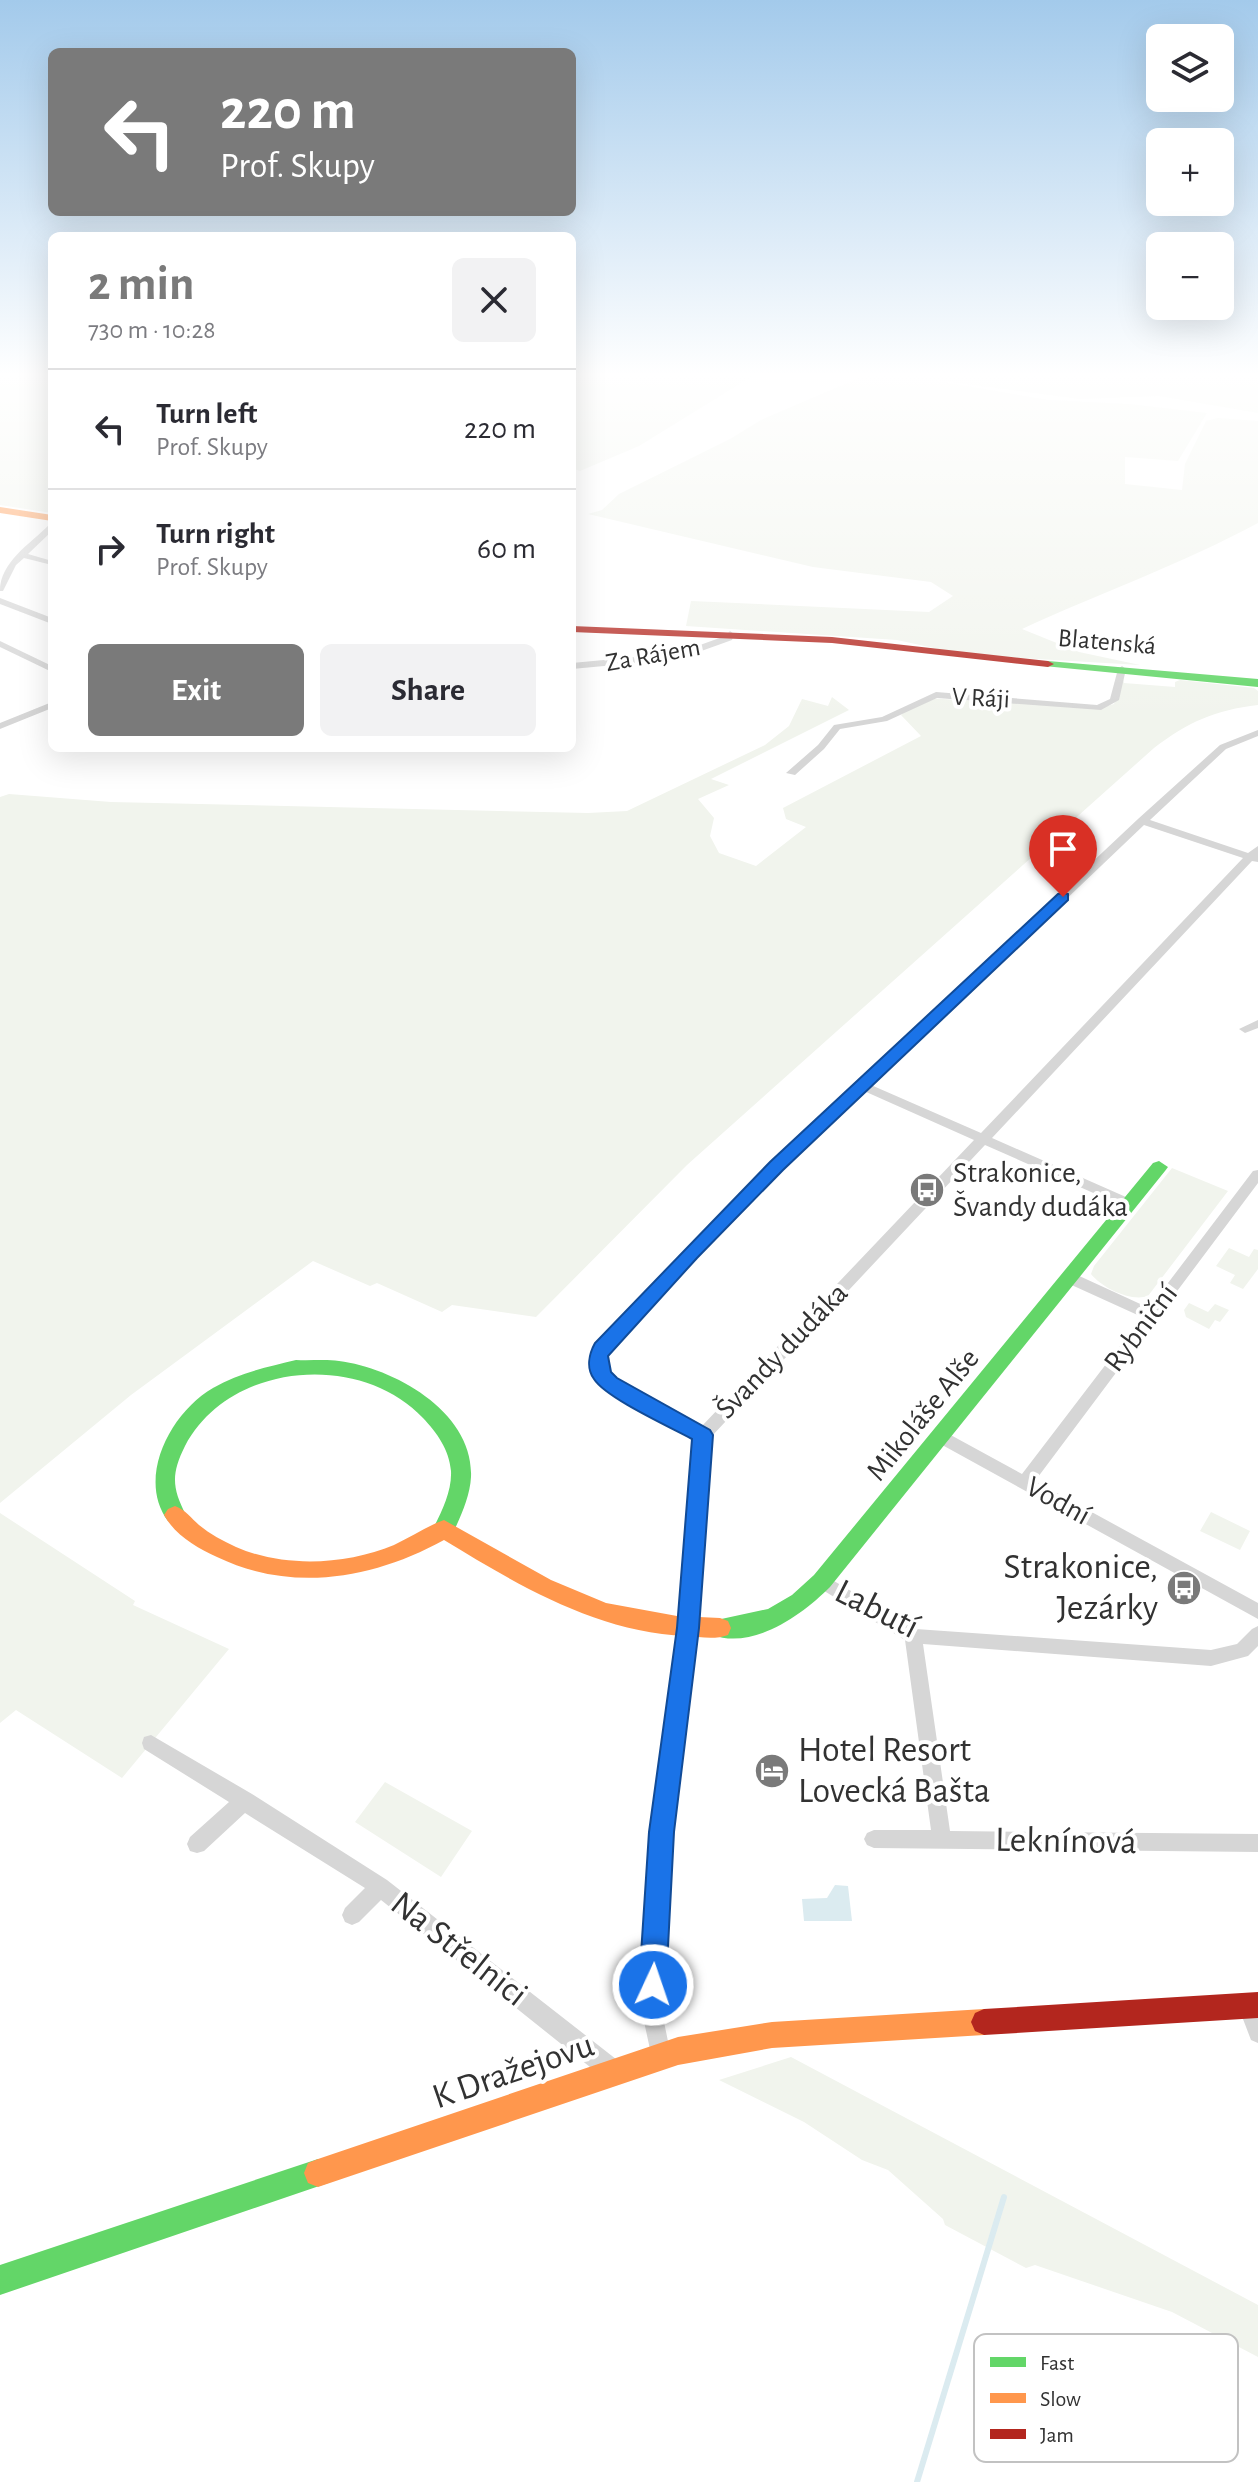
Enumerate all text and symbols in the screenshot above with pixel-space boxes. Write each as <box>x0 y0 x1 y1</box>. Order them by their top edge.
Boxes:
map controls <box>1146 24 1234 320</box>
button: layers <box>1146 24 1234 112</box>
icon: left <box>88 80 192 184</box>
text: 220 m <box>220 83 356 139</box>
button: + <box>1146 128 1234 216</box>
text: Prof. Skupy <box>220 148 375 184</box>
button: − <box>1146 232 1234 320</box>
button: close <box>452 258 536 342</box>
text: 2 min <box>88 261 195 309</box>
text: 730 m · 10:28 <box>88 317 216 343</box>
text: Turn left <box>156 399 257 429</box>
icon: left <box>88 407 132 451</box>
text: 220 m <box>464 414 536 444</box>
text: Prof. Skupy <box>156 434 268 460</box>
text: Turn right <box>156 519 275 549</box>
icon: right <box>88 527 132 571</box>
text: 60 m <box>477 534 536 564</box>
text: Prof. Skupy <box>156 554 268 580</box>
street label: Blatenská <box>1057 625 1157 659</box>
street label: Za Rájem <box>604 634 702 676</box>
button: Exit <box>88 644 304 736</box>
button: Share <box>320 644 536 736</box>
street label: V Ráji <box>951 683 1011 713</box>
pin <box>1029 815 1097 897</box>
icon: arrive <box>1041 827 1085 871</box>
place label: Strakonice, Švandy dudáka <box>953 1158 1128 1222</box>
bus stop icon: Strakonice, Švandy dudáka <box>908 1171 946 1209</box>
street label: Švandy dudáka <box>709 1276 854 1424</box>
street label: Rybniční <box>1099 1278 1184 1377</box>
street label: Mikoláše Alše <box>861 1344 985 1486</box>
street label: Vodní <box>1021 1471 1096 1531</box>
place label: Strakonice, Jezárky <box>1004 1549 1158 1626</box>
bus stop icon: Strakonice, Jezárky <box>1165 1569 1203 1607</box>
street label: Labutí <box>829 1573 925 1645</box>
place label: Hotel Resort Lovecká Bašta <box>798 1732 991 1809</box>
hotel icon: Hotel Resort Lovecká Bašta <box>753 1752 791 1790</box>
street label: Leknínová <box>995 1822 1137 1860</box>
street label: Na Střelnici <box>384 1885 534 2013</box>
position arrow <box>611 1943 695 2027</box>
street label: K Dražejovu <box>428 2027 598 2115</box>
legend <box>974 2334 1238 2462</box>
text: Fast <box>1040 2352 1074 2374</box>
text: Slow <box>1040 2388 1081 2410</box>
text: Jam <box>1040 2424 1074 2446</box>

